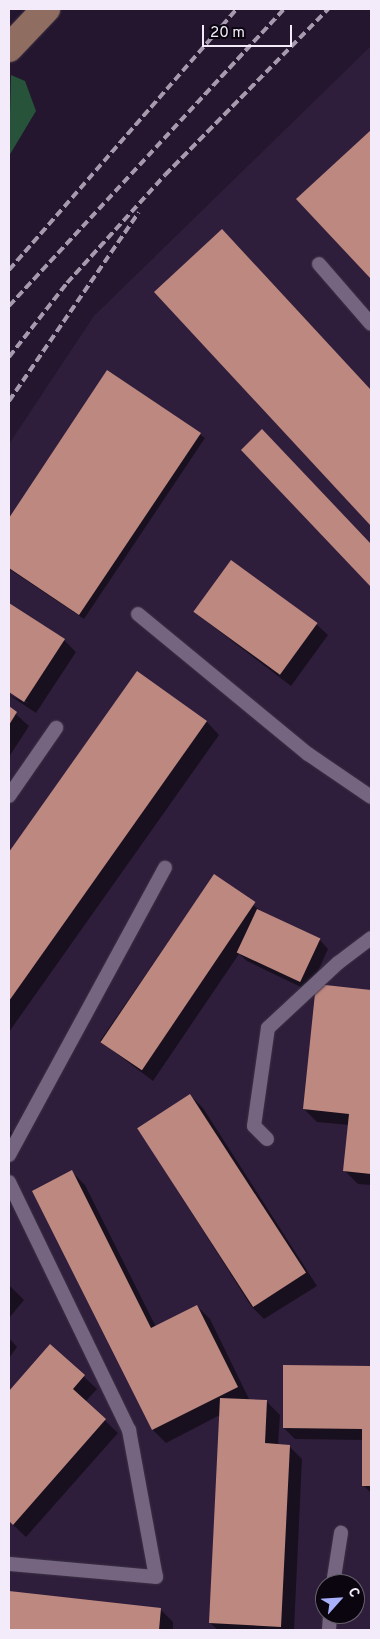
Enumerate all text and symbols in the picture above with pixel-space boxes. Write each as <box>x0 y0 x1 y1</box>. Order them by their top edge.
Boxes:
scale bar <box>205 15 295 47</box>
text: 20 m <box>210 24 245 43</box>
north arrow <box>315 1574 365 1624</box>
text: С <box>343 1585 363 1600</box>

